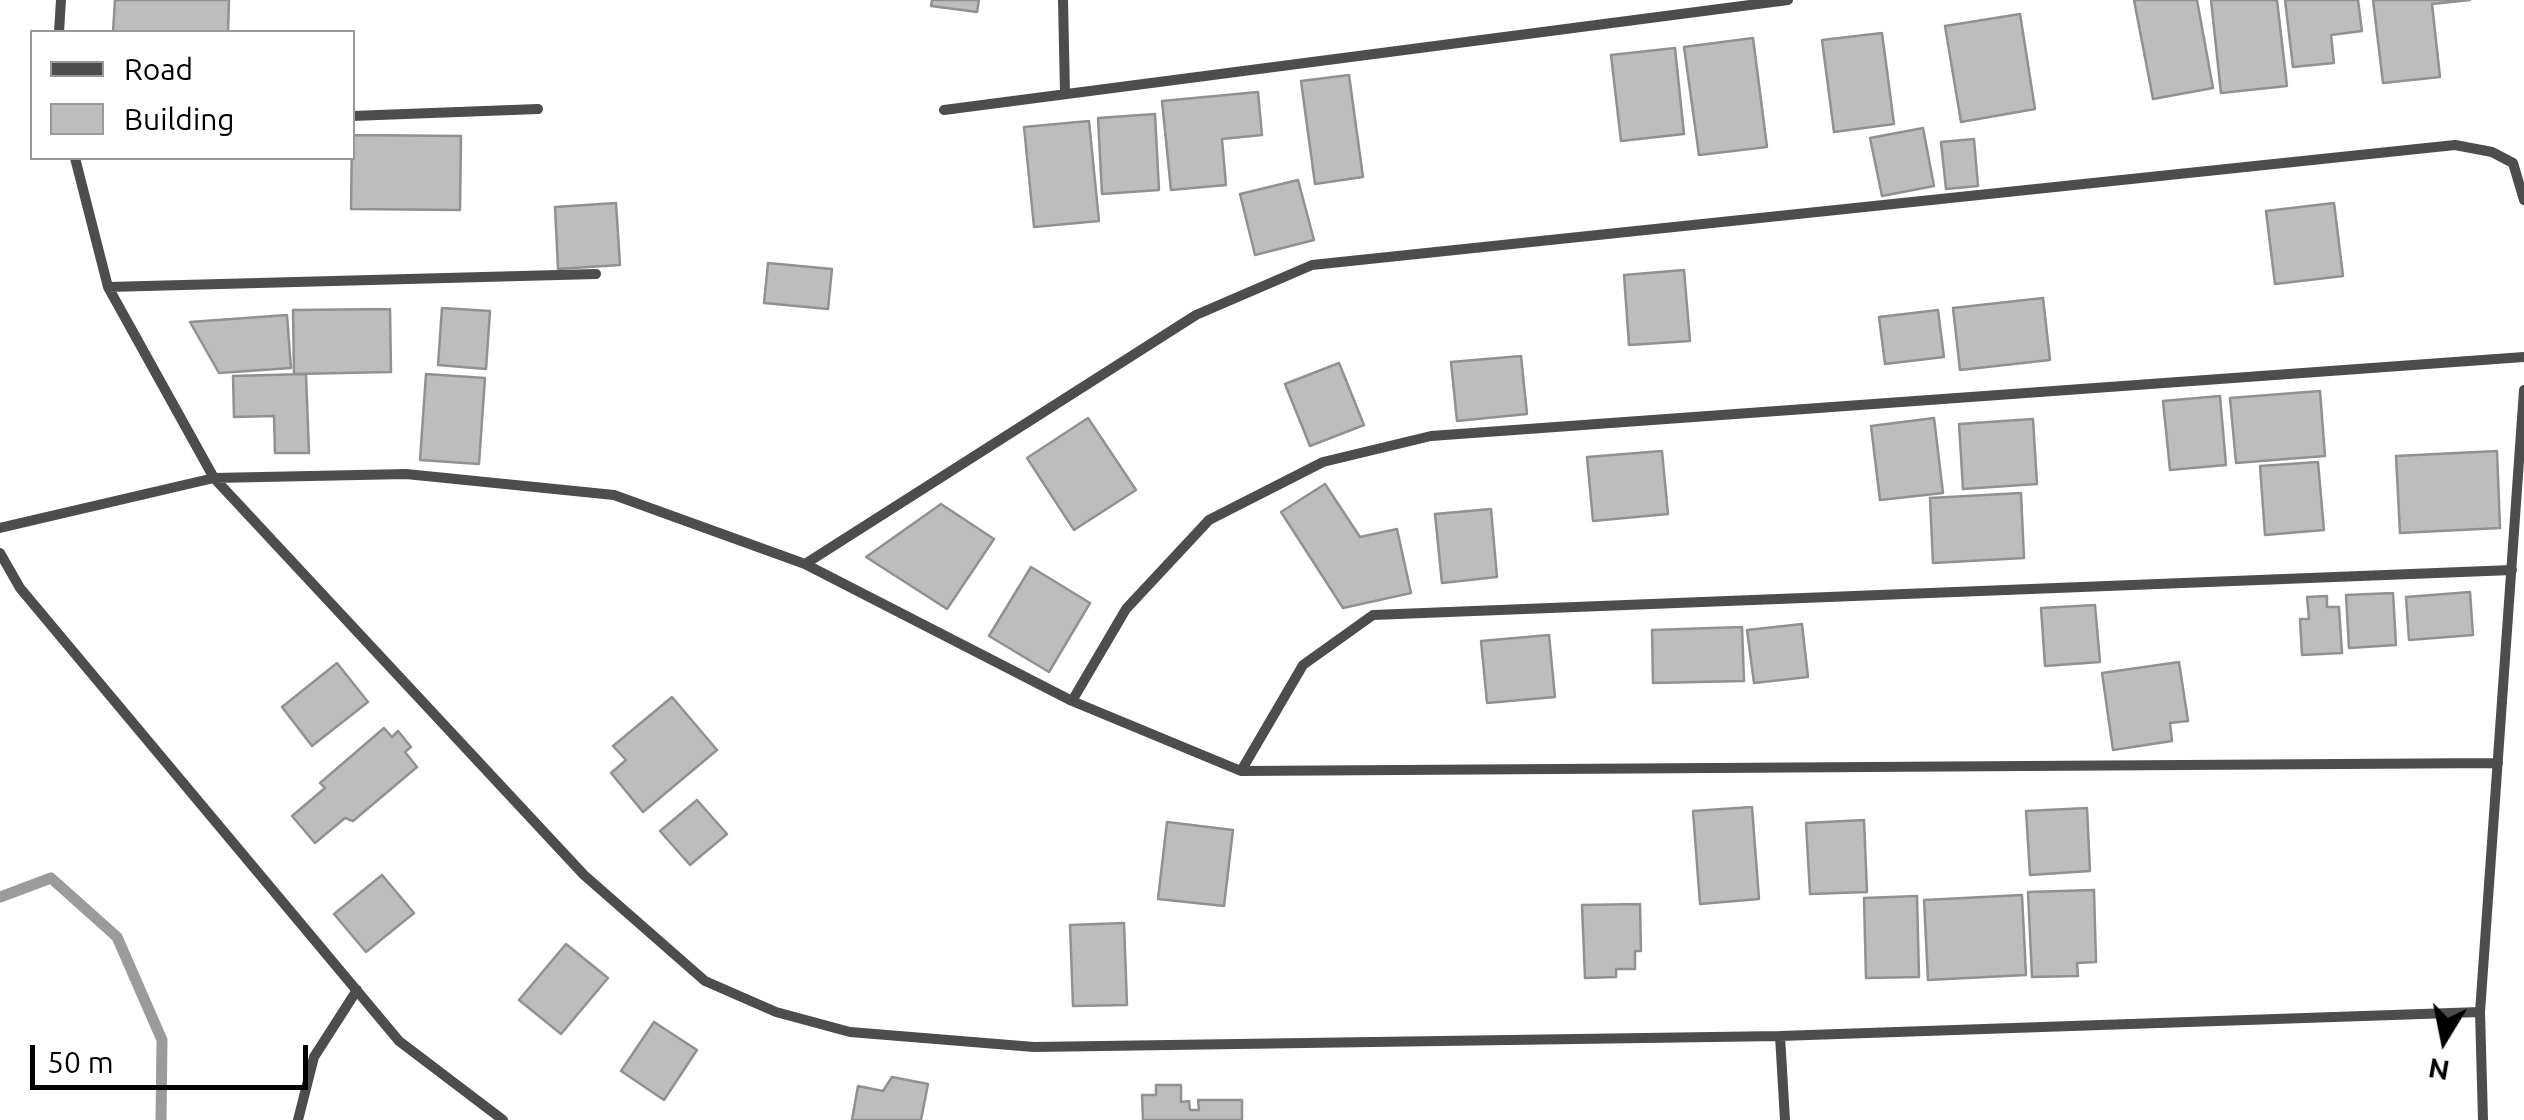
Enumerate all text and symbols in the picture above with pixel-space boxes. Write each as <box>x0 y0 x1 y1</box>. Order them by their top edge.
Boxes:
legend <box>30 30 355 160</box>
text: Road <box>124 52 193 86</box>
text: Building <box>124 102 235 136</box>
north arrow <box>2394 990 2494 1090</box>
scale bar <box>35 1025 312 1087</box>
text: 50 m <box>47 1045 114 1079</box>
text: N <box>2426 1053 2452 1087</box>

